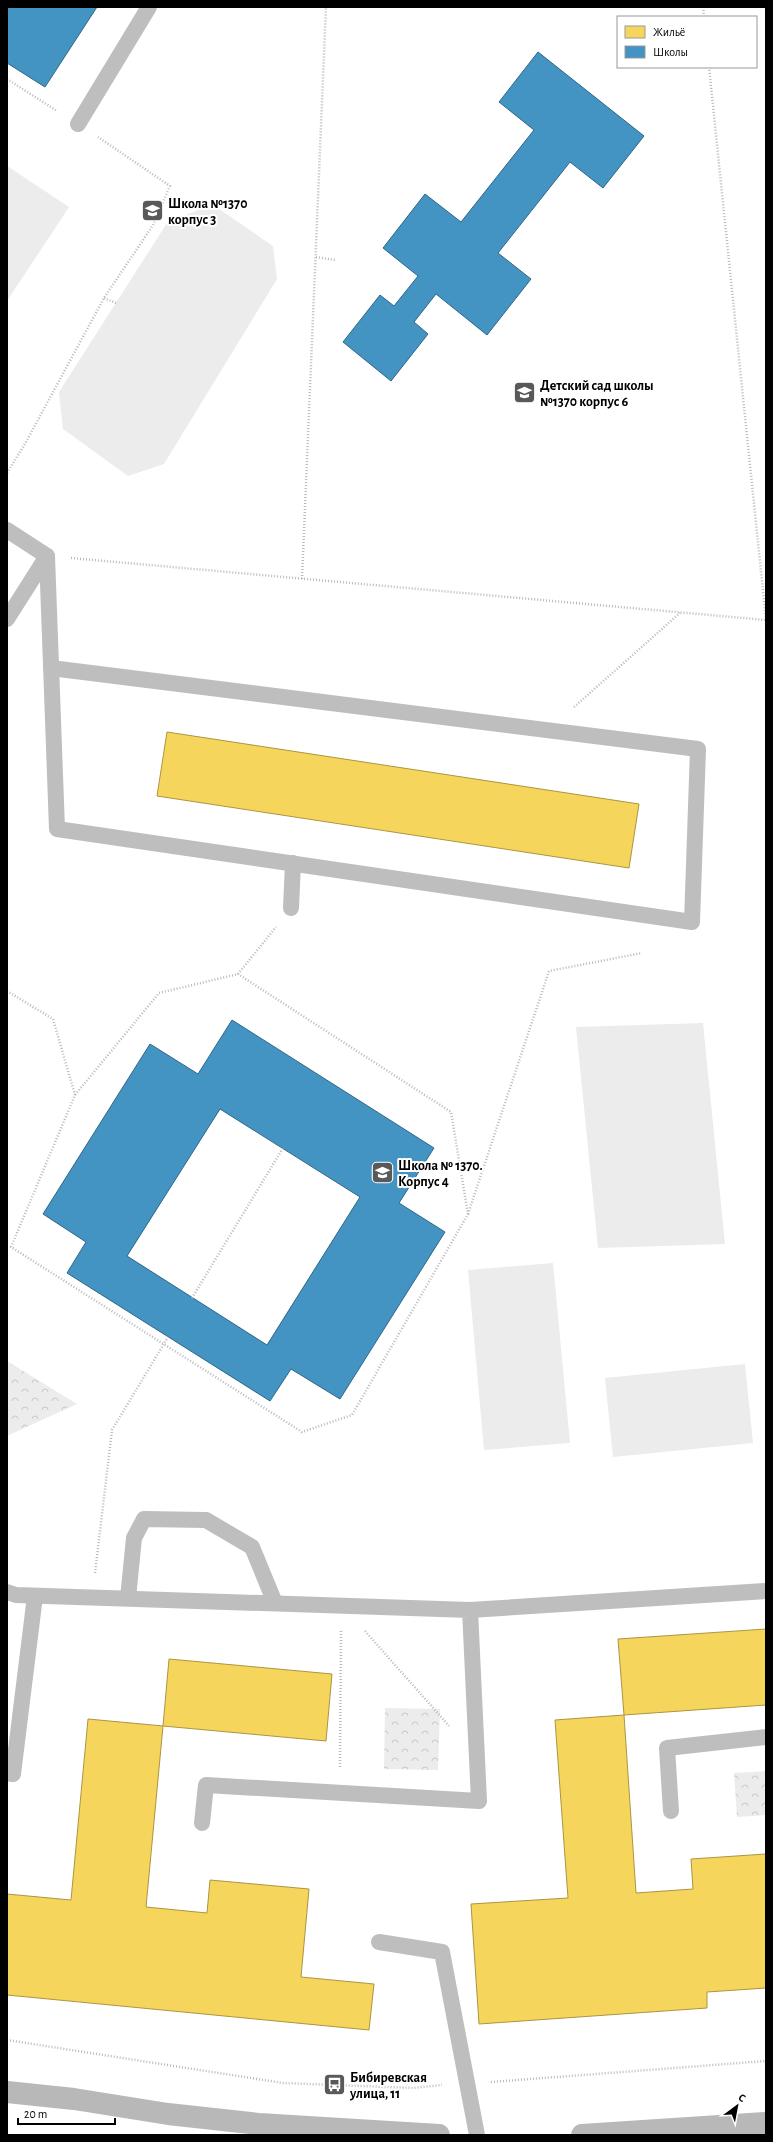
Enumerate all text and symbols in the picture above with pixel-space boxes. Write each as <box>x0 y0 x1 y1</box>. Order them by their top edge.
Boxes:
legend <box>617 16 757 68</box>
text: Жильё <box>653 26 685 38</box>
text: Школы <box>653 46 688 58</box>
place label: Школа №1370 корпус 3 <box>168 197 247 227</box>
school or university icon: Школа №1370 корпус 3 <box>140 198 166 224</box>
place label: Детский сад школы №1370 корпус 6 <box>540 379 654 409</box>
school or university icon: Детский сад школы №1370 корпус 6 <box>511 380 537 406</box>
place label: Школа № 1370. Корпус 4 <box>398 1159 483 1189</box>
school or university icon: Школа № 1370. Корпус 4 <box>369 1160 395 1186</box>
place label: Бибиревская улица, 11 <box>349 2071 427 2101</box>
bus stop icon: Бибиревская улица, 11 <box>322 2072 348 2098</box>
north arrow <box>717 2086 757 2126</box>
text: С <box>737 2092 748 2104</box>
scale bar <box>18 2100 115 2126</box>
text: 20 m <box>24 2108 47 2120</box>

